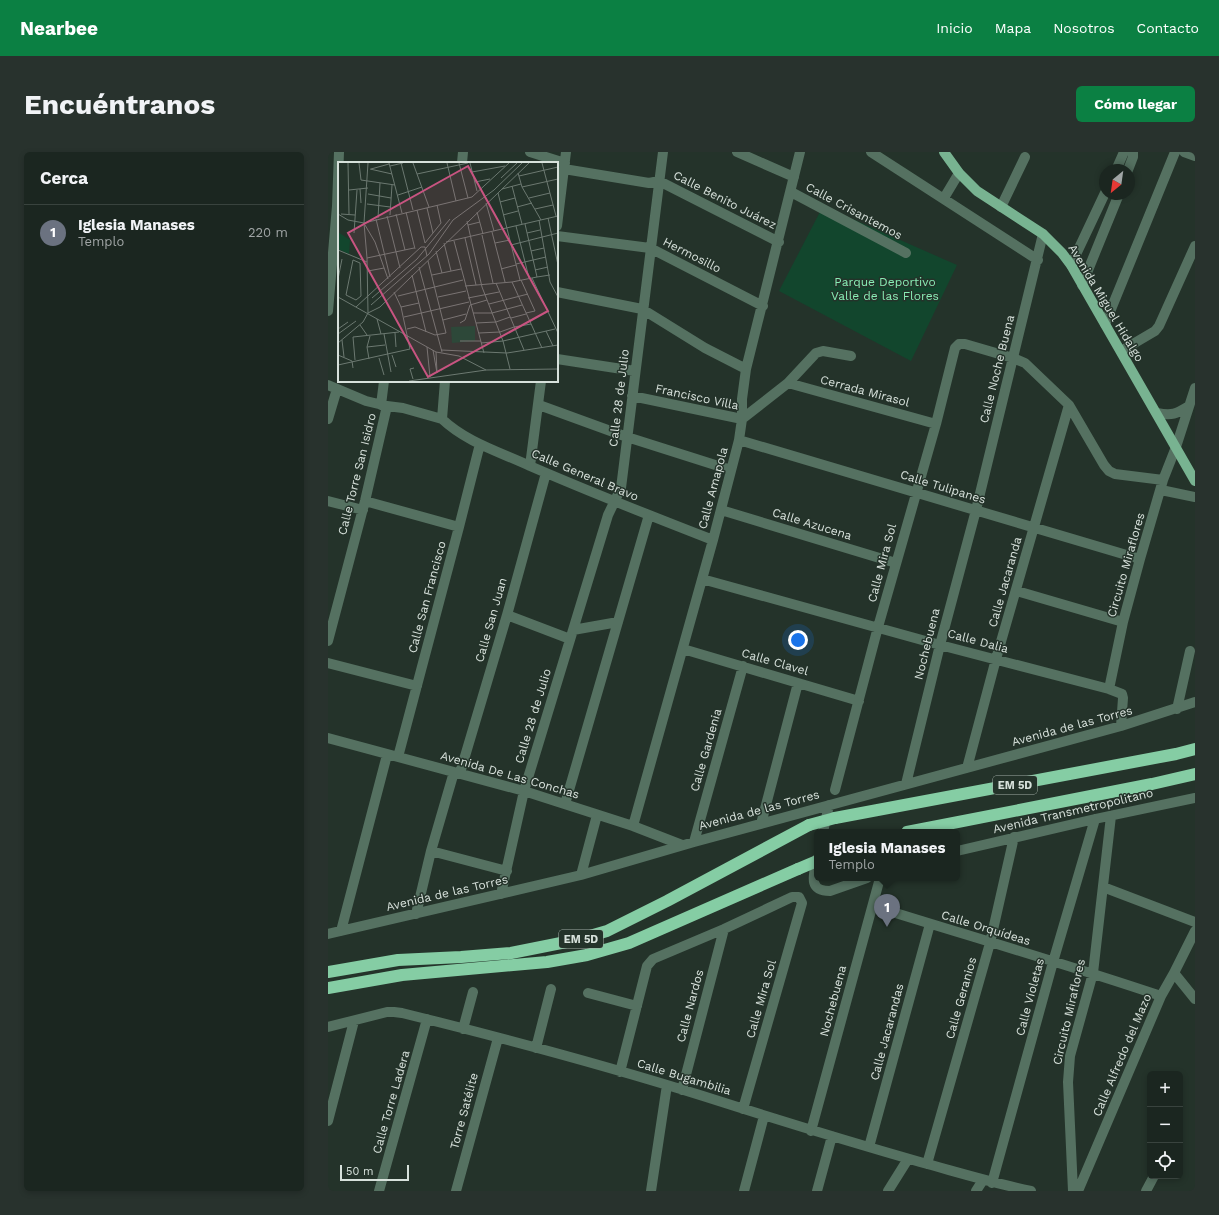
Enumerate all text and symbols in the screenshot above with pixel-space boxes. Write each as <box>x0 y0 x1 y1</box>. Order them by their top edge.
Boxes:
text: Nearbee <box>20 17 98 40</box>
text: Inicio <box>936 20 973 36</box>
text: Mapa <box>995 20 1031 36</box>
text: Nosotros <box>1053 20 1115 36</box>
text: Contacto <box>1137 20 1199 36</box>
button: Cómo llegar <box>1076 86 1195 122</box>
text: Encuéntranos <box>24 88 215 121</box>
inset map <box>338 162 558 382</box>
north arrow <box>1099 164 1135 200</box>
text: Cerca <box>40 168 88 188</box>
street label: Calle Benito Juárez <box>671 168 779 232</box>
street label: Calle Crisantemos <box>803 180 905 242</box>
text: Iglesia Manases <box>78 216 195 234</box>
text: 1 <box>50 225 56 240</box>
text: 220 m <box>248 225 288 240</box>
text: Templo <box>78 234 124 249</box>
street label: Hermosillo <box>661 234 723 276</box>
street label: Avenida Miguel Hidalgo <box>1065 242 1147 364</box>
park label: Parque Deportivo Valle de las Flores <box>831 275 939 303</box>
street label: Calle Noche Buena <box>977 313 1017 424</box>
street label: Calle 28 de Julio <box>606 348 632 448</box>
street label: Cerrada Mirasol <box>819 372 911 410</box>
street label: Francisco Villa <box>654 381 740 413</box>
street label: Calle Torre San Isidro <box>335 412 379 536</box>
street label: Calle Amapola <box>695 445 731 531</box>
street label: Calle General Bravo <box>529 446 641 504</box>
street label: Calle Tulipanes <box>898 467 988 507</box>
street label: Calle Azucena <box>770 505 854 543</box>
street label: Circuito Miraflores <box>1104 511 1148 619</box>
street label: Calle Mira Sol <box>865 522 899 604</box>
street label: Calle Jacaranda <box>985 535 1025 629</box>
street label: Calle San Francisco <box>405 540 449 654</box>
street label: Calle San Juan <box>472 576 510 664</box>
street label: Nochebuena <box>911 607 943 681</box>
street label: Calle Dalia <box>946 626 1010 656</box>
your location <box>788 630 808 650</box>
street label: Calle Clavel <box>740 646 810 678</box>
street label: Calle 28 de Julio <box>512 667 554 765</box>
street label: Avenida de las Torres <box>1010 703 1134 749</box>
street label: Calle Gardenia <box>687 707 725 793</box>
street label: Avenida De Las Conchas <box>439 748 581 802</box>
road number: EM 5D <box>993 776 1037 794</box>
street label: Avenida Transmetropolitano <box>992 786 1154 836</box>
street label: Avenida de las Torres <box>697 787 821 833</box>
popup <box>814 829 960 881</box>
text: Iglesia Manases <box>829 839 945 857</box>
text: Templo <box>829 857 875 872</box>
street label: Avenida de las Torres <box>385 872 509 914</box>
pin: 1 <box>874 894 900 927</box>
street label: Calle Orquídeas <box>940 908 1032 948</box>
road number: EM 5D <box>559 930 603 948</box>
street label: Calle Geranios <box>943 955 979 1041</box>
street label: Calle Violetas <box>1013 957 1047 1037</box>
street label: Calle Mira Sol <box>743 958 779 1040</box>
street label: Circuito Miraflores <box>1050 958 1088 1066</box>
street label: Nochebuena <box>817 964 849 1038</box>
street label: Calle Nardos <box>674 968 706 1044</box>
street label: Calle Jacarandas <box>867 982 907 1082</box>
street label: Calle Alfredo del Mazo <box>1090 992 1154 1118</box>
street label: Calle Torre Ladera <box>370 1049 412 1155</box>
street label: Calle Bugambilia <box>635 1056 733 1098</box>
street label: Torre Satélite <box>447 1071 481 1151</box>
map controls <box>1147 1071 1183 1179</box>
button: + <box>1147 1071 1183 1107</box>
button: − <box>1147 1107 1183 1143</box>
button: locate <box>1147 1143 1183 1179</box>
scale bar <box>340 1163 409 1182</box>
text: 50 m <box>346 1165 373 1178</box>

